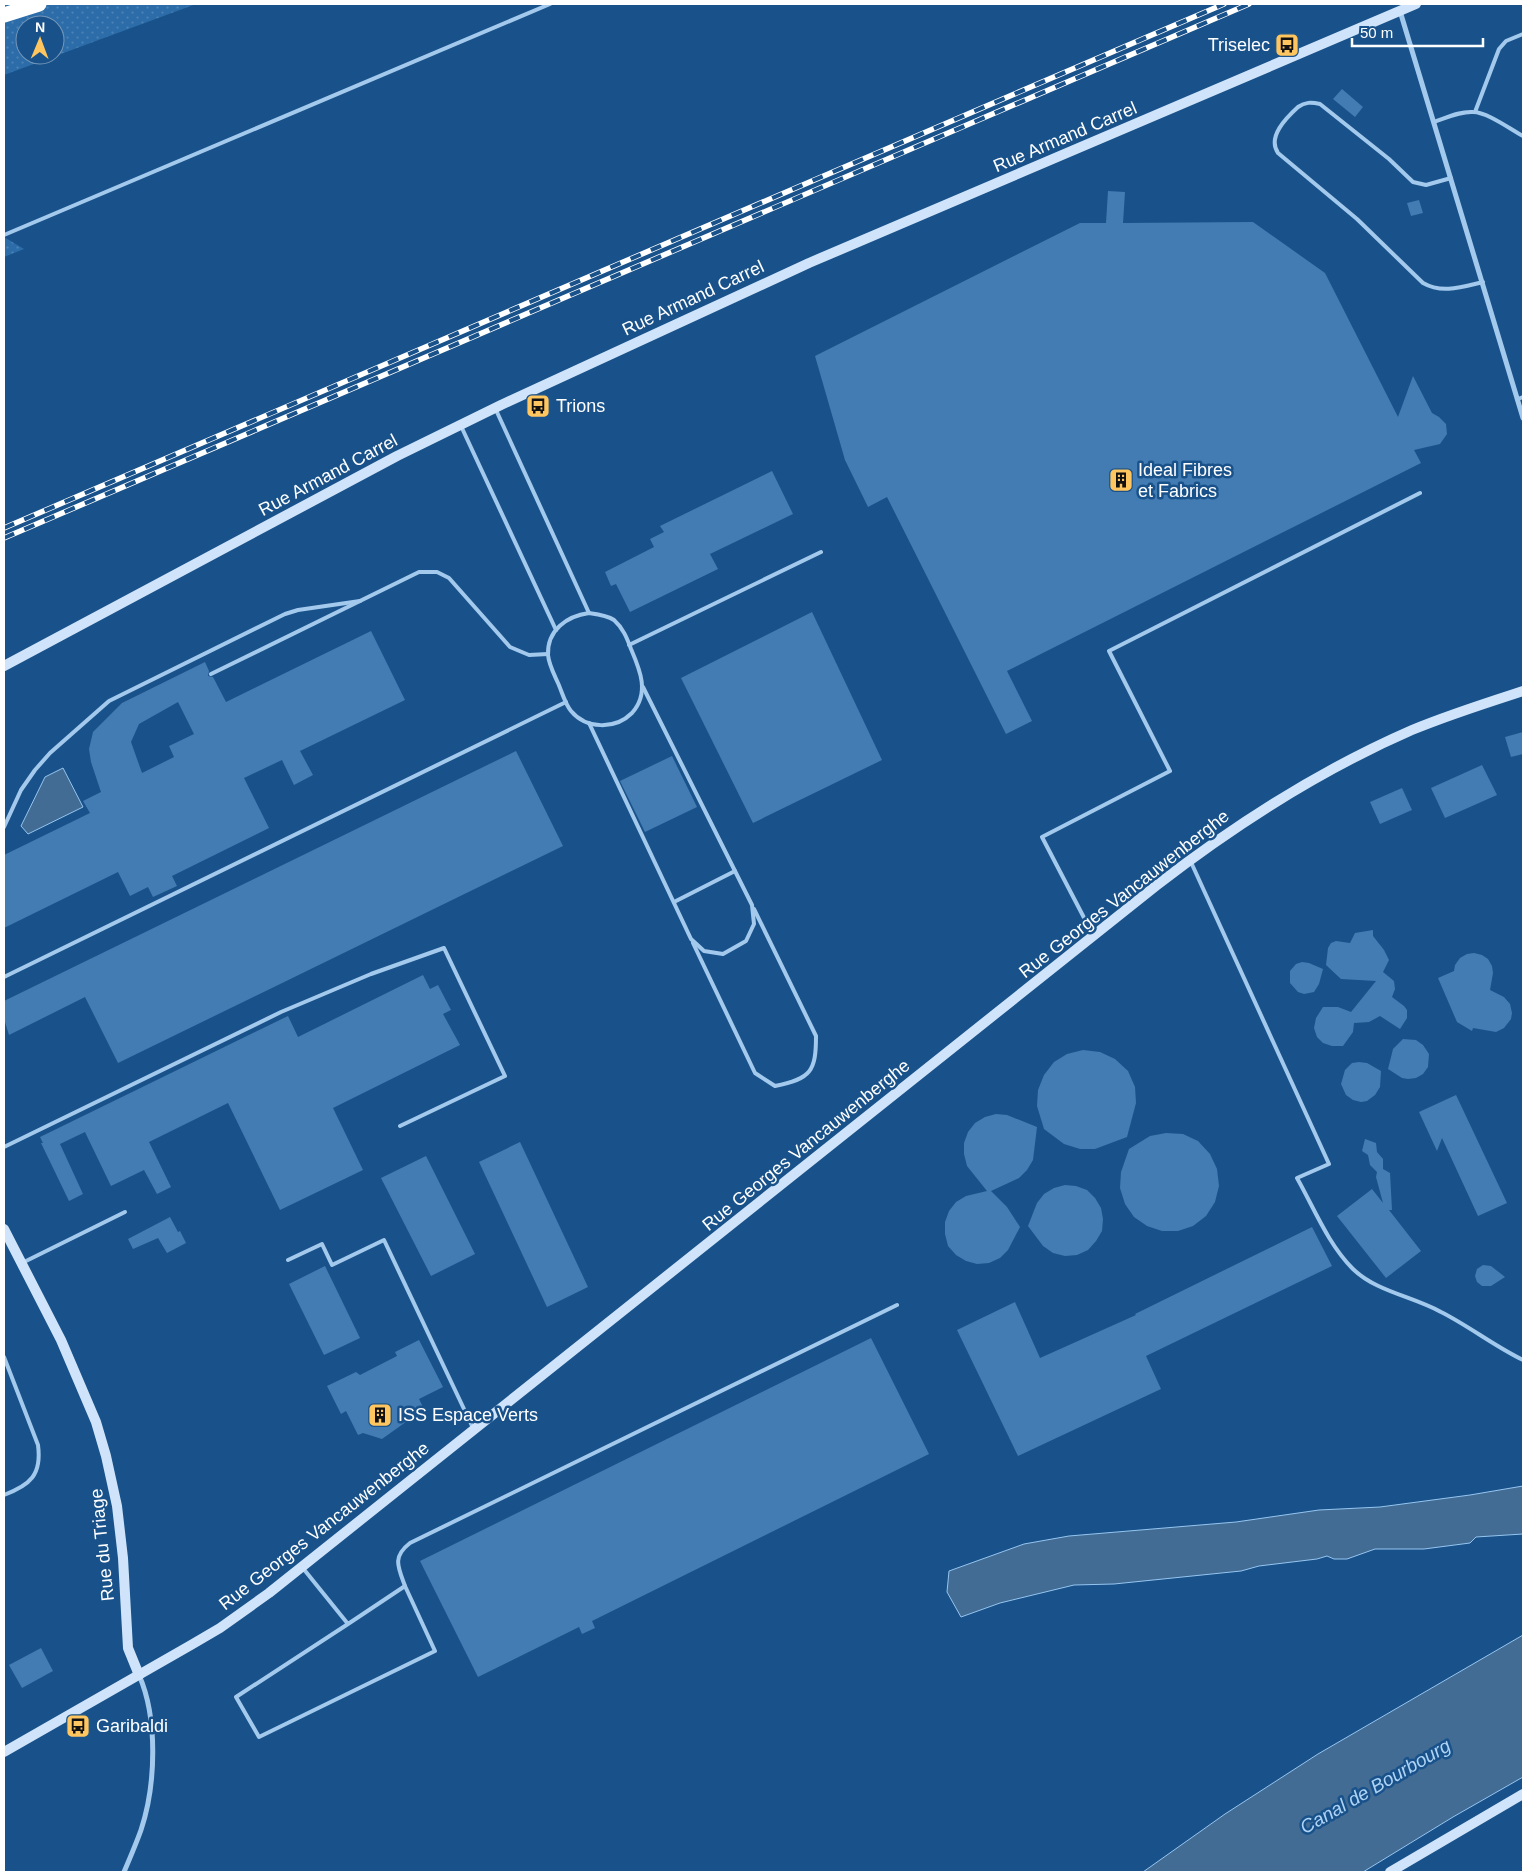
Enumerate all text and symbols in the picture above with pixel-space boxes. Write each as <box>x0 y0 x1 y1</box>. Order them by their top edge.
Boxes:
north arrow <box>15 15 65 65</box>
scale bar <box>1352 15 1483 47</box>
text: N <box>35 19 45 35</box>
text: 50 m <box>1360 24 1393 41</box>
bus stop icon: Triselec <box>1274 32 1300 58</box>
place label: Triselec <box>1208 35 1270 55</box>
street label: Rue Armand Carrel <box>990 98 1140 176</box>
street label: Rue Armand Carrel <box>619 256 767 340</box>
bus stop icon: Trions <box>525 393 551 419</box>
place label: Trions <box>556 396 605 416</box>
street label: Rue Armand Carrel <box>255 430 401 520</box>
place label: Ideal Fibres et Fabrics <box>1138 460 1232 501</box>
building icon: Ideal Fibres et Fabrics <box>1108 467 1134 493</box>
street label: Rue Georges Vancauwenberghe <box>1015 806 1233 982</box>
street label: Rue Georges Vancauwenberghe <box>698 1055 914 1235</box>
building icon: ISS Espace Verts <box>367 1402 393 1428</box>
place label: ISS Espace Verts <box>398 1405 538 1425</box>
street label: Rue Georges Vancauwenberghe <box>215 1438 433 1614</box>
street label: Rue du Triage <box>86 1488 118 1602</box>
bus stop icon: Garibaldi <box>65 1713 91 1739</box>
place label: Garibaldi <box>96 1716 168 1736</box>
water label: Canal de Bourbourg <box>1296 1735 1455 1838</box>

